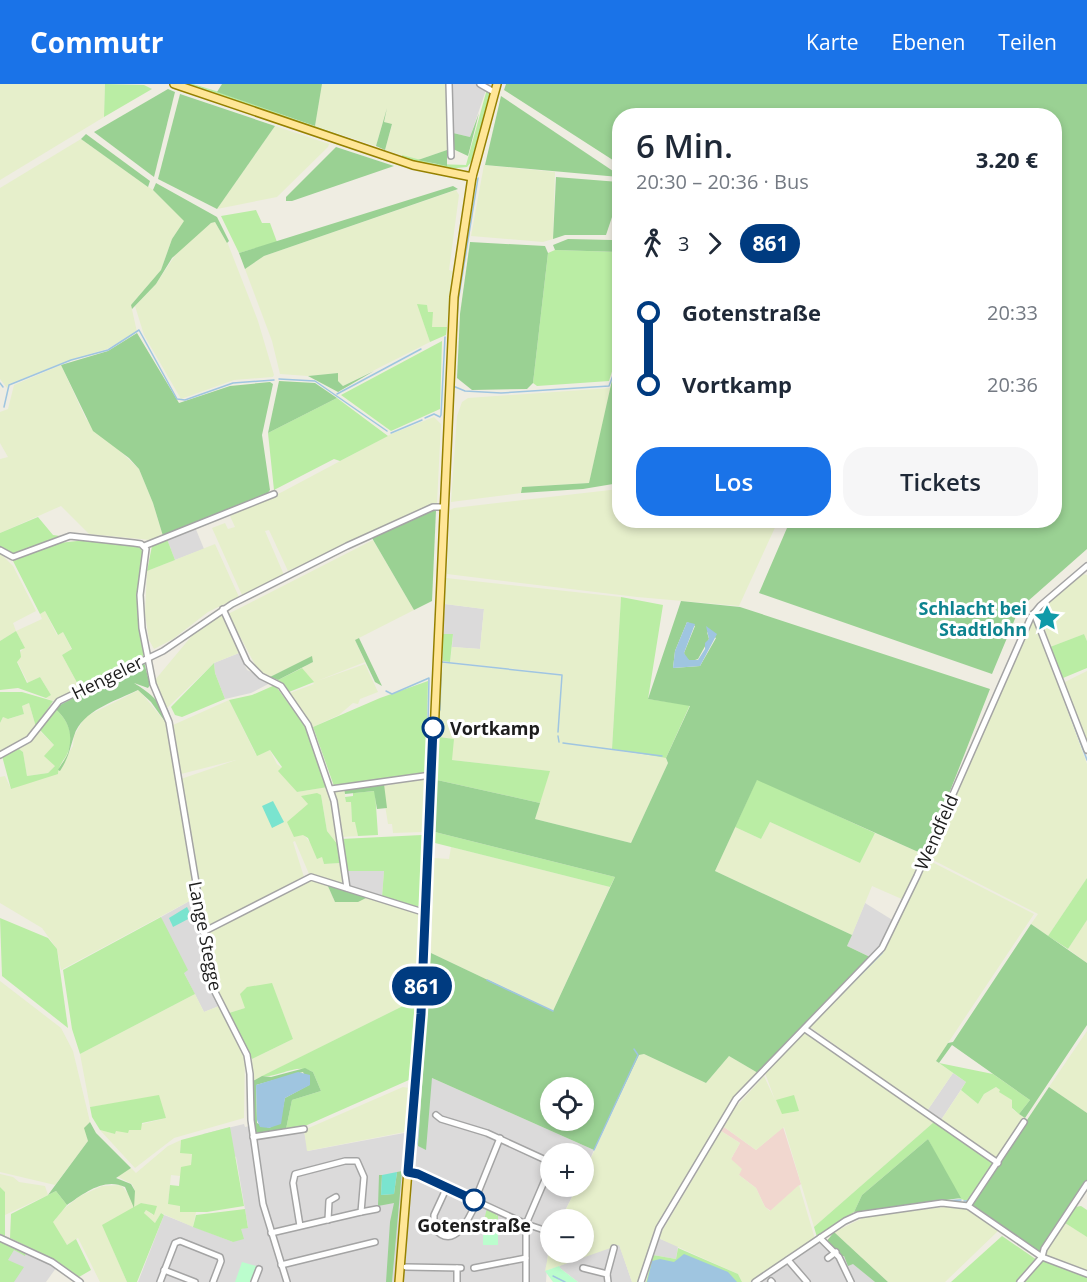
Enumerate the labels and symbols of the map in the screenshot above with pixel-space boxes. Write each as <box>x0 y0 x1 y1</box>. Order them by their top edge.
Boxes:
place label: Schlacht bei Stadtlohn <box>919 596 1027 641</box>
place icon: Schlacht bei Stadtlohn <box>1032 603 1062 633</box>
street label: Hengeler <box>67 649 147 705</box>
place label: Vortkamp <box>450 716 540 740</box>
marker: Vortkamp <box>422 717 444 739</box>
street label: Wendfeld <box>909 790 963 874</box>
street label: Lange Stegge <box>184 879 228 993</box>
line badge: 861 <box>388 966 456 1006</box>
marker: Gotenstraße <box>463 1189 485 1211</box>
place label: Gotenstraße <box>417 1213 531 1237</box>

